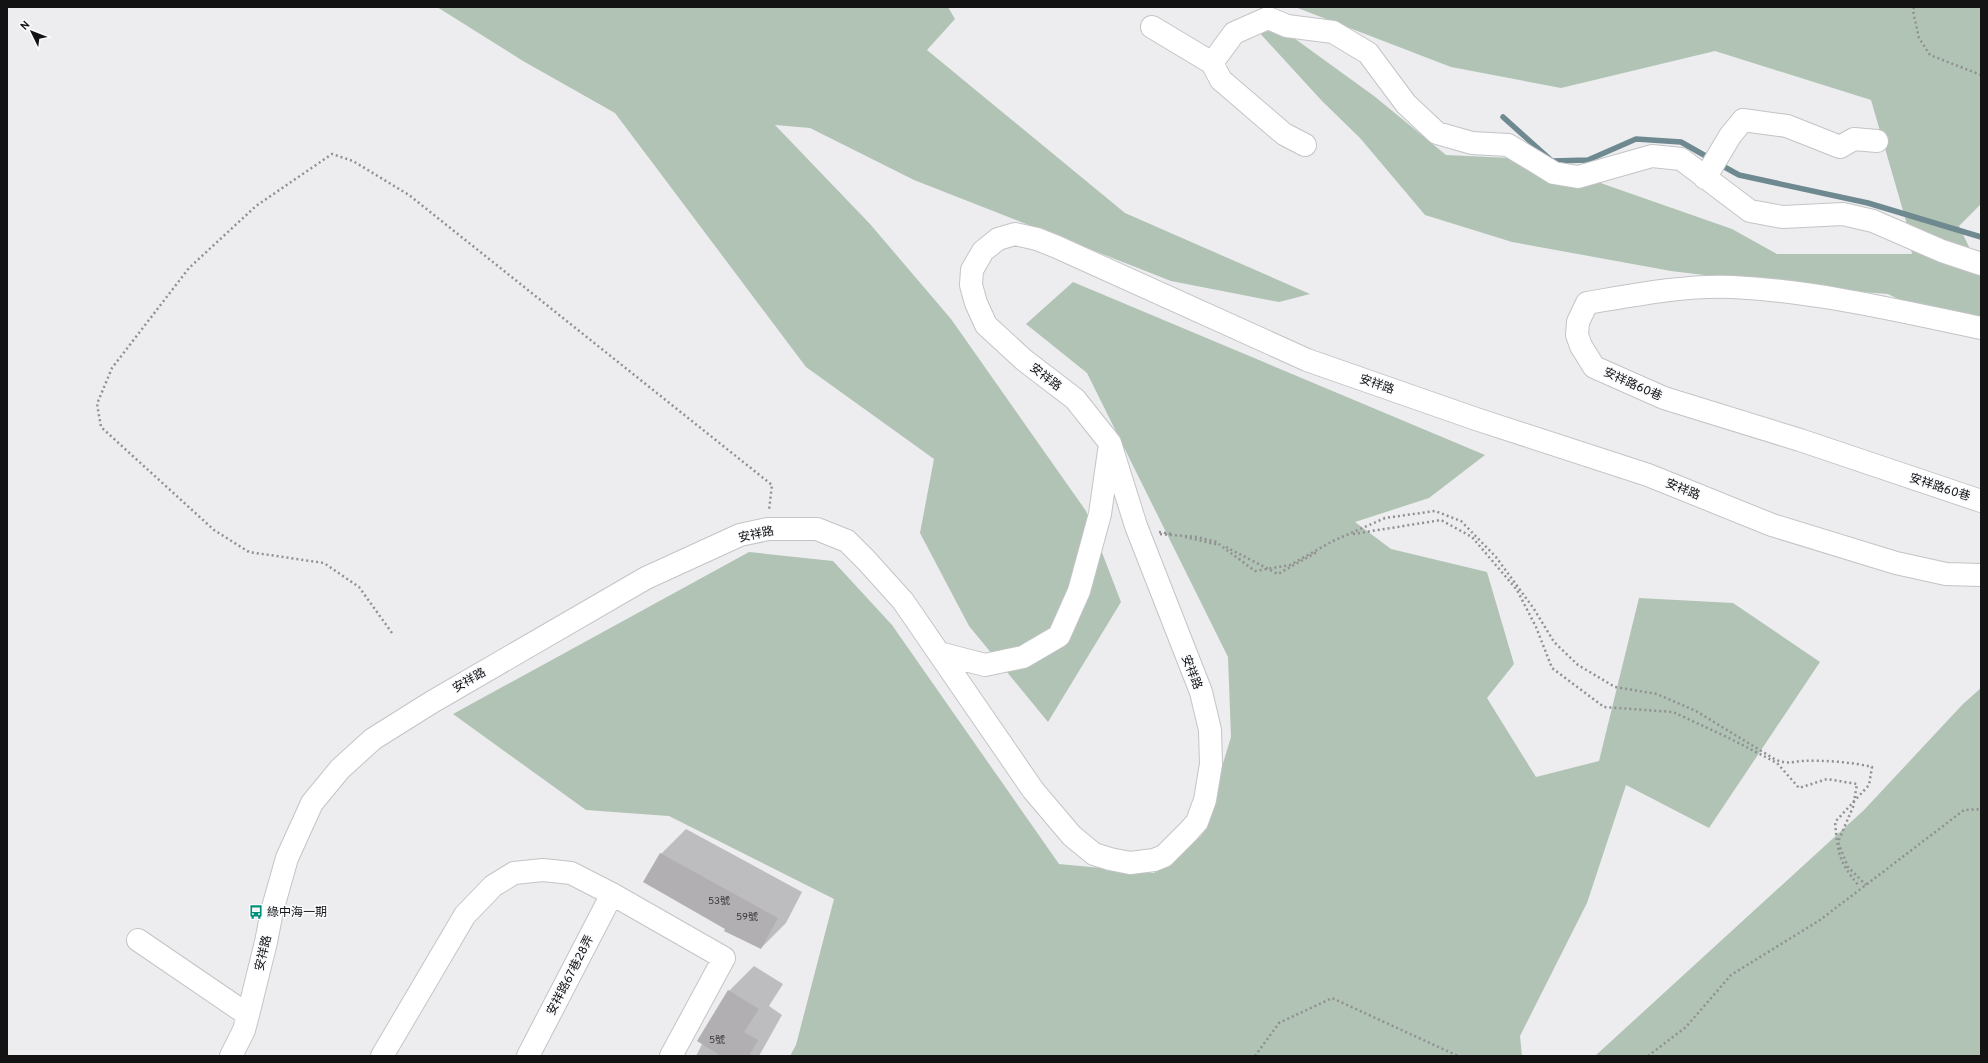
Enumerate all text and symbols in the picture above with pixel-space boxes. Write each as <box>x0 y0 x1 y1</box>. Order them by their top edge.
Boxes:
north arrow <box>12 12 52 52</box>
text: N <box>18 18 33 34</box>
street label: 安祥路 <box>1026 360 1064 395</box>
street label: 安祥路60巷 <box>1601 365 1665 405</box>
street label: 安祥路 <box>1357 372 1396 398</box>
street label: 安祥路60巷 <box>1907 471 1972 505</box>
street label: 安祥路 <box>1663 476 1702 504</box>
street label: 安祥路 <box>737 523 775 547</box>
street label: 安祥路 <box>1177 653 1205 692</box>
street label: 安祥路 <box>450 665 489 697</box>
house number: 53號 <box>708 895 730 908</box>
bus stop icon: 綠中海一期 <box>248 904 264 920</box>
place label: 綠中海一期 <box>267 905 327 921</box>
house number: 59號 <box>736 911 758 924</box>
street label: 安祥路67巷28弄 <box>544 933 598 1018</box>
street label: 安祥路 <box>252 934 276 973</box>
house number: 5號 <box>709 1034 725 1047</box>

